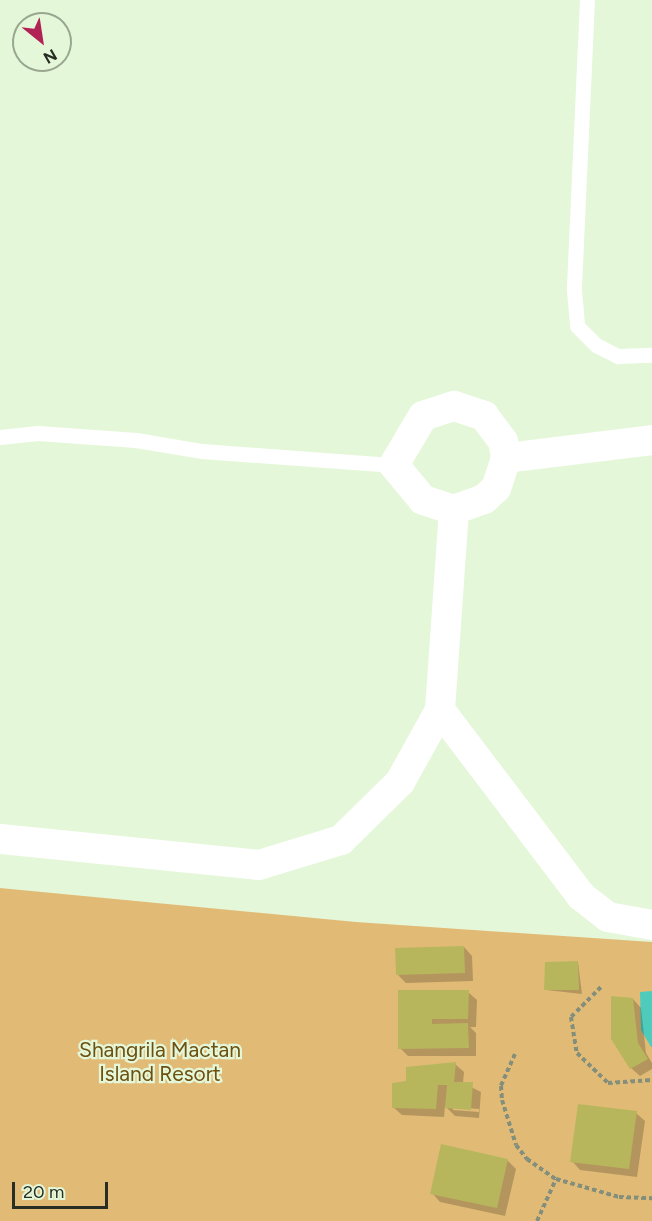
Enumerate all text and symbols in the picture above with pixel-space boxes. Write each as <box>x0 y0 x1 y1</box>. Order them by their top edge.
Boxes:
north arrow <box>12 12 72 72</box>
text: N <box>40 45 60 68</box>
park label: Shangrila Mactan Island Resort <box>79 1037 241 1087</box>
scale bar <box>15 1170 111 1208</box>
text: 20 m <box>23 1181 64 1203</box>

